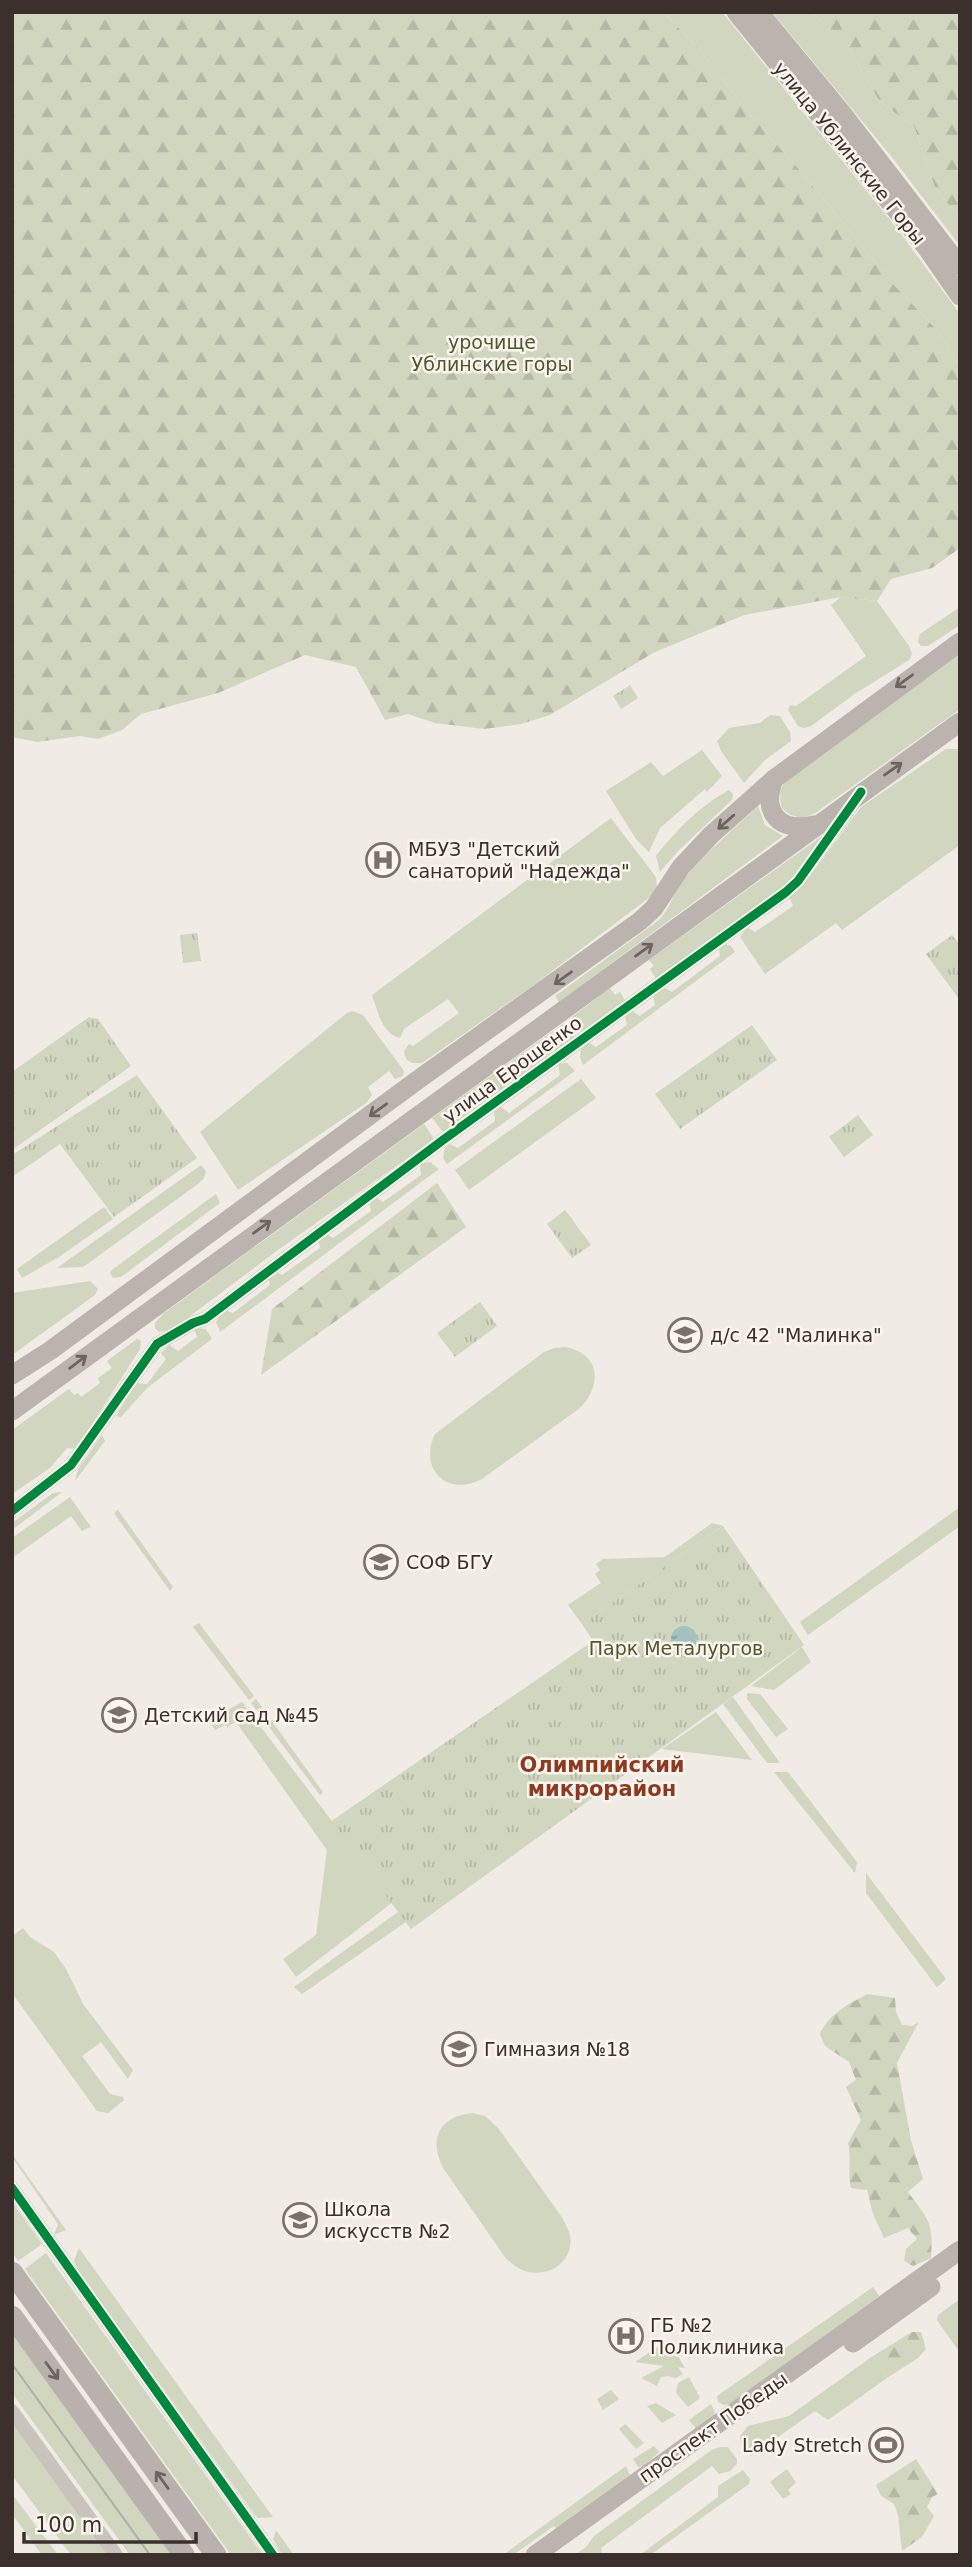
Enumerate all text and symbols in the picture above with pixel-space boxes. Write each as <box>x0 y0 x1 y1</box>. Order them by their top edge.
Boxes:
street label: улица Ублинские Горы <box>769 57 931 249</box>
park label: урочище Ублинские горы <box>412 331 572 375</box>
one-way arrow <box>895 674 914 689</box>
one-way arrow <box>883 762 902 776</box>
one-way arrow <box>717 814 735 830</box>
place label: МБУЗ "Детский санаторий "Надежда" <box>408 838 630 882</box>
hospital icon: МБУЗ "Детский санаторий "Надежда" <box>364 841 402 879</box>
one-way arrow <box>634 943 653 958</box>
one-way arrow <box>554 970 573 985</box>
street label: улица Ерошенко <box>438 1011 586 1127</box>
one-way arrow <box>369 1103 388 1118</box>
one-way arrow <box>252 1220 271 1235</box>
school or university icon: д/с 42 "Малинка" <box>666 1316 704 1354</box>
place label: д/с 42 "Малинка" <box>710 1324 882 1346</box>
one-way arrow <box>68 1355 87 1369</box>
school or university icon: СОФ БГУ <box>362 1543 400 1581</box>
place label: СОФ БГУ <box>406 1551 493 1573</box>
park label: Парк Металургов <box>589 1637 763 1659</box>
school or university icon: Детский сад №45 <box>100 1696 138 1734</box>
place label: Детский сад №45 <box>144 1704 319 1726</box>
district label: Олимпийский микрорайон <box>519 1753 685 1801</box>
school or university icon: Гимназия №18 <box>440 2030 478 2068</box>
place label: Гимназия №18 <box>484 2038 630 2060</box>
place label: Школа искусств №2 <box>324 2198 451 2242</box>
school or university icon: Школа искусств №2 <box>281 2201 319 2239</box>
place label: ГБ №2 Поликлиника <box>650 2314 784 2358</box>
hospital icon: ГБ №2 Поликлиника <box>607 2317 645 2355</box>
one-way arrow <box>45 2361 59 2380</box>
street label: проспект Победы <box>634 2367 792 2487</box>
sports icon: Lady Stretch <box>867 2426 905 2464</box>
place label: Lady Stretch <box>742 2434 862 2456</box>
one-way arrow <box>155 2470 170 2489</box>
scale bar <box>24 2500 196 2544</box>
text: 100 m <box>35 2513 102 2537</box>

